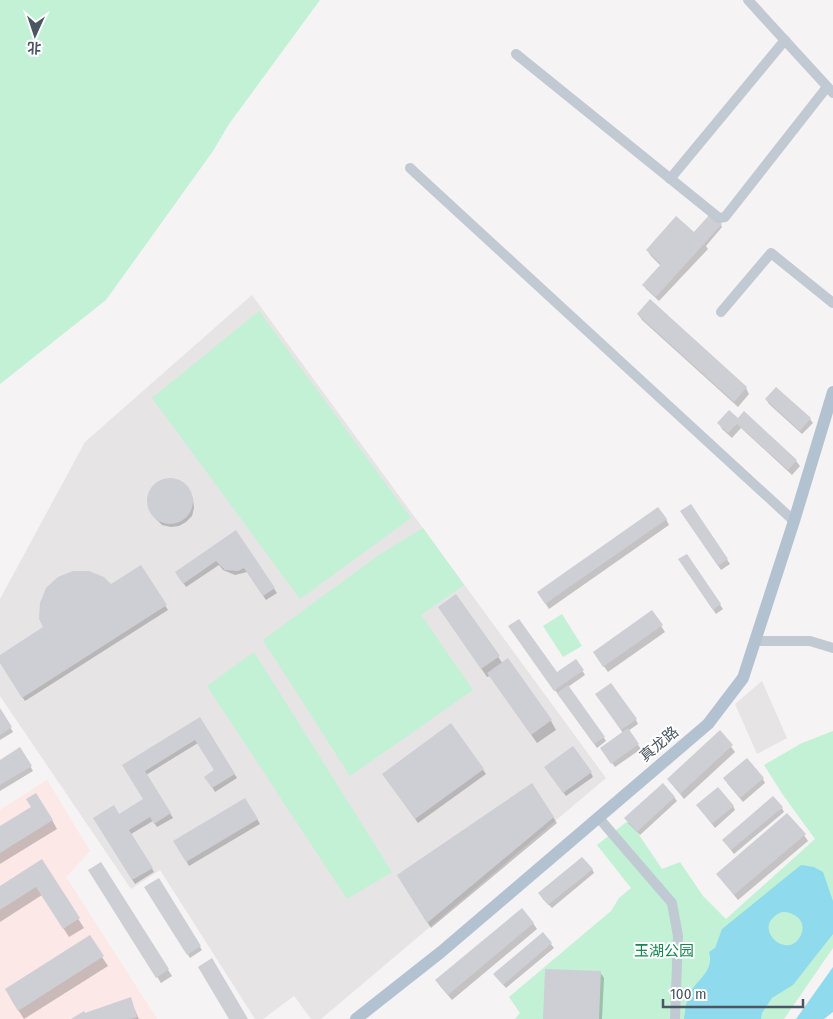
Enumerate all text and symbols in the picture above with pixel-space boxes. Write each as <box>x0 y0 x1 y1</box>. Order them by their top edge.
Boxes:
north arrow <box>10 10 60 60</box>
text: 北 <box>27 39 42 56</box>
street label: 真龙路 <box>636 723 682 765</box>
park label: 玉湖公园 <box>634 942 694 960</box>
scale bar <box>663 976 803 1008</box>
text: 100 m <box>670 985 707 1003</box>

